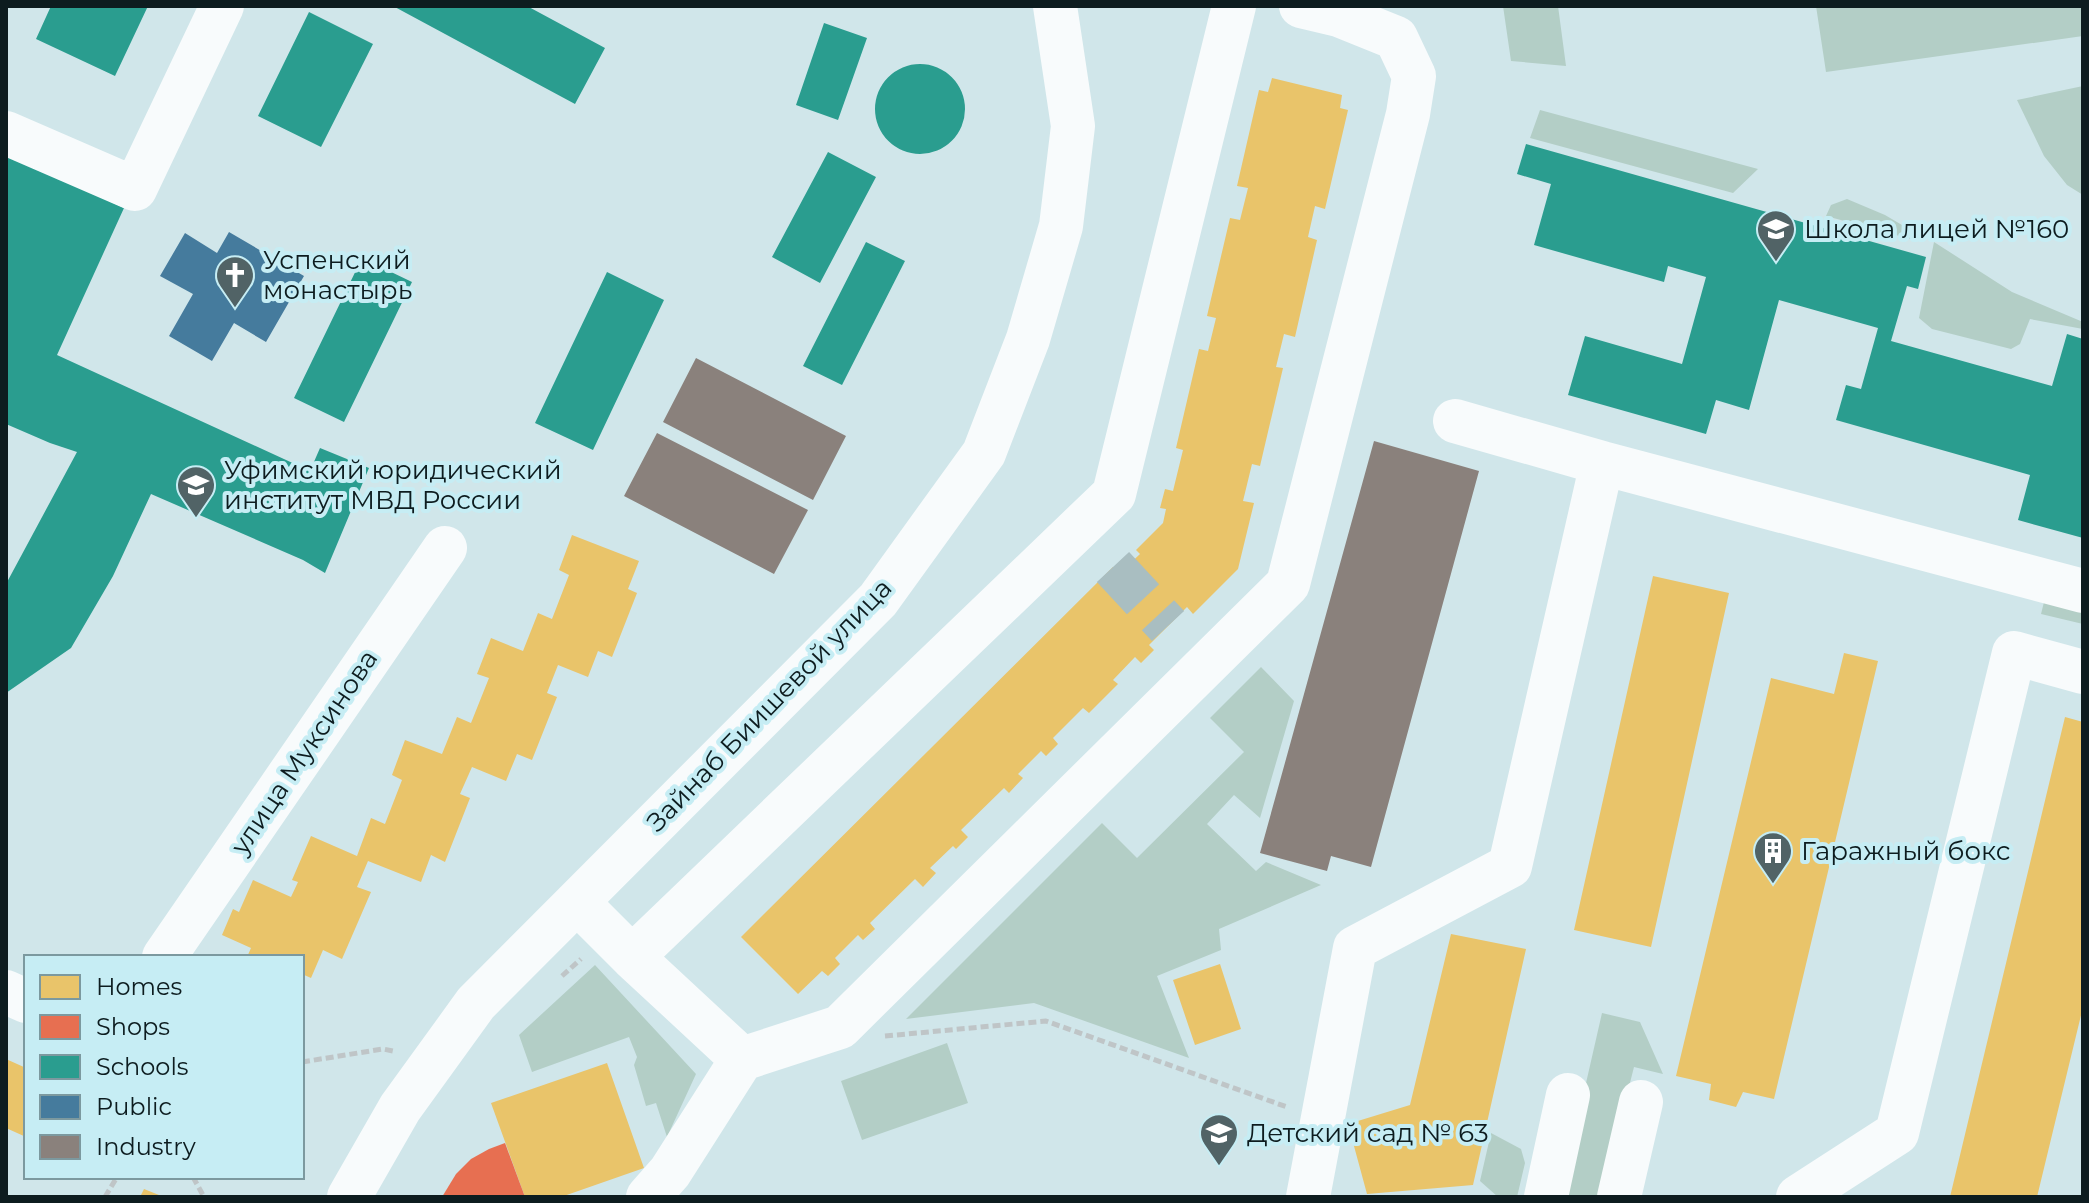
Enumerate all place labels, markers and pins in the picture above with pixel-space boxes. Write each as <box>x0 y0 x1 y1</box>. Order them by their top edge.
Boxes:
school or university icon: Школа лицей №160 <box>1755 208 1797 263</box>
place label: Школа лицей №160 <box>1804 213 2069 245</box>
place label: Успенский монастырь <box>263 244 412 306</box>
church icon: Успенский монастырь <box>214 254 256 309</box>
place label: Уфимский юридический институт МВД России <box>224 454 562 516</box>
school or university icon: Уфимский юридический институт МВД России <box>175 464 217 519</box>
building icon: Гаражный бокс <box>1752 830 1794 885</box>
place label: Гаражный бокс <box>1801 835 2010 867</box>
school or university icon: Детский сад № 63 <box>1198 1112 1240 1167</box>
place label: Детский сад № 63 <box>1247 1117 1489 1149</box>

